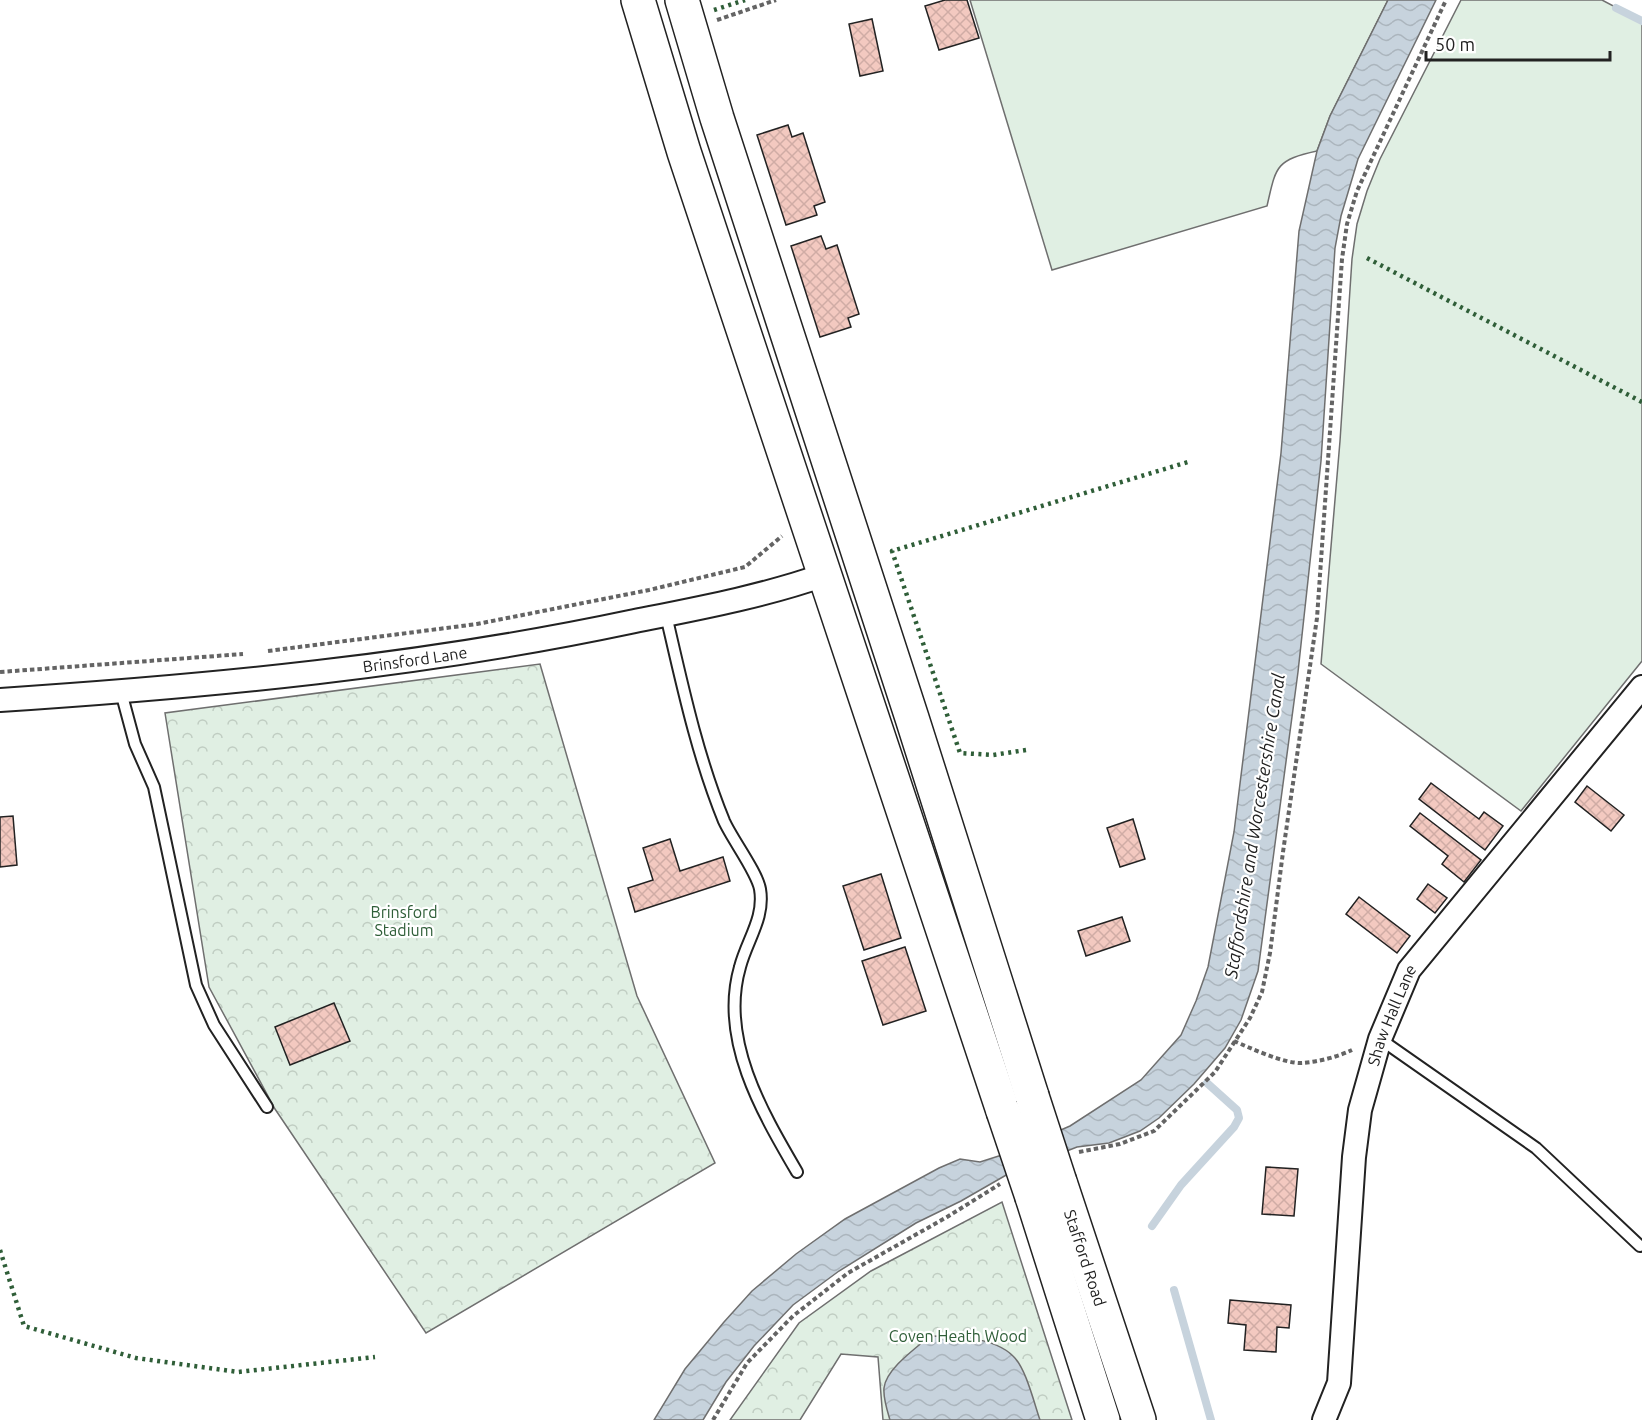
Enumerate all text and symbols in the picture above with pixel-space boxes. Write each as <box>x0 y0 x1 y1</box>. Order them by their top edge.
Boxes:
scale bar <box>1426 24 1610 62</box>
text: 50 m <box>1435 34 1475 54</box>
street label: Brinsford Lane <box>362 643 468 676</box>
water label: Staffordshire and Worcestershire Canal <box>1220 672 1289 981</box>
park label: Brinsford Stadium <box>370 903 438 939</box>
street label: Shaw Hall Lane <box>1364 960 1419 1068</box>
street label: Stafford Road <box>1061 1207 1110 1308</box>
park label: Coven Heath Wood <box>889 1327 1027 1345</box>

